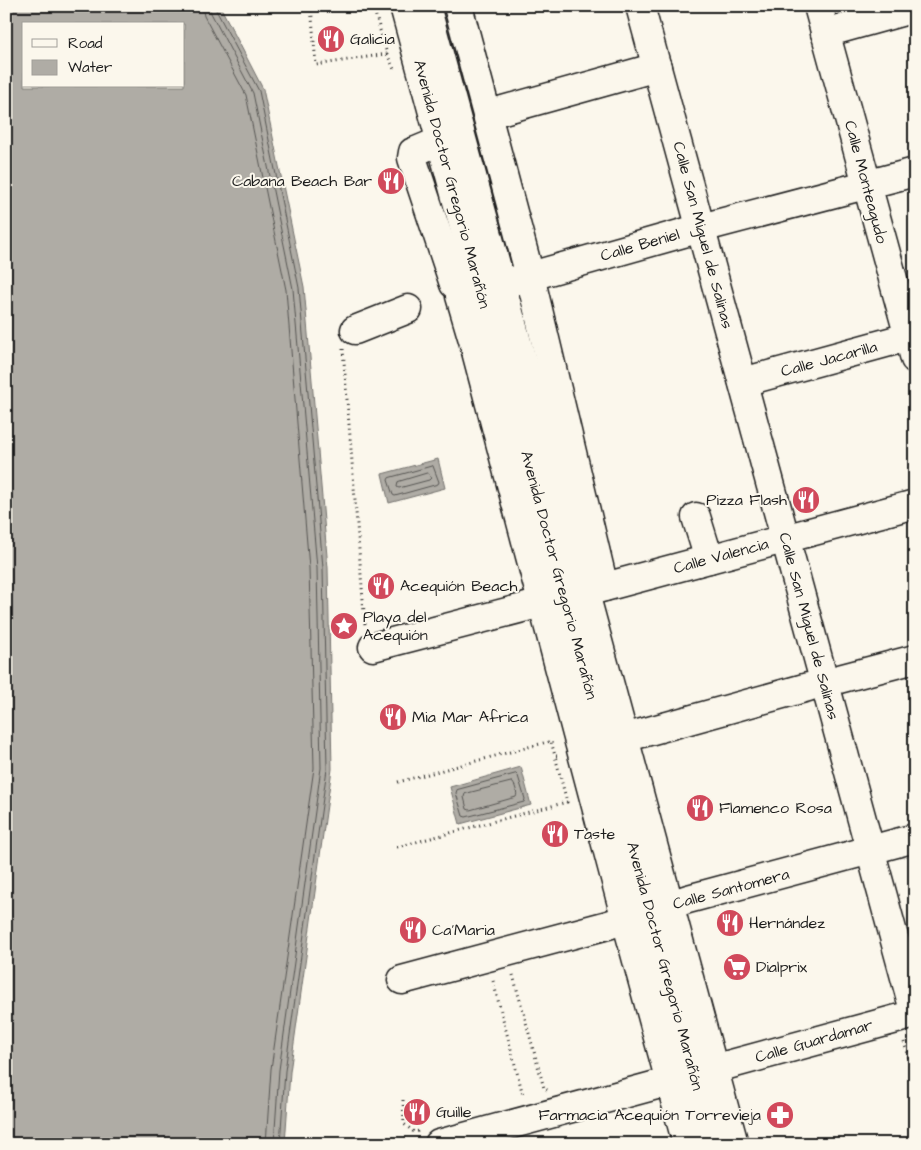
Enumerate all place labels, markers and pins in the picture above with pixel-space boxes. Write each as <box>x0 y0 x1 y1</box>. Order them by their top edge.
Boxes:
restaurant icon: Galicia <box>316 24 346 54</box>
place label: Galicia <box>350 28 395 50</box>
restaurant icon: Cabana Beach Bar <box>376 166 406 196</box>
place label: Cabana Beach Bar <box>232 170 372 192</box>
restaurant icon: Pizza Flash <box>791 485 821 515</box>
place label: Pizza Flash <box>706 489 787 511</box>
restaurant icon: Acequión Beach <box>366 571 396 601</box>
place label: Acequión Beach <box>400 575 518 597</box>
place label: Playa del Acequión <box>363 606 428 646</box>
place icon: Playa del Acequión <box>329 611 359 641</box>
restaurant icon: Mia Mar Africa <box>378 702 408 732</box>
place label: Mia Mar Africa <box>412 706 528 728</box>
restaurant icon: Flamenco Rosa <box>685 793 715 823</box>
place label: Flamenco Rosa <box>719 797 832 819</box>
restaurant icon: Taste <box>540 819 570 849</box>
place label: Taste <box>574 823 616 845</box>
restaurant icon: Hernández <box>715 908 745 938</box>
place label: Hernández <box>749 912 825 934</box>
restaurant icon: Ca'Maria <box>398 915 428 945</box>
place label: Ca'Maria <box>432 919 495 941</box>
supermarket icon: Dialprix <box>722 952 752 982</box>
place label: Dialprix <box>756 956 808 978</box>
restaurant icon: Guille <box>402 1097 432 1127</box>
pharmacy icon: Farmacia Acequión Torrevieja <box>765 1100 795 1130</box>
place label: Guille <box>436 1101 472 1123</box>
place label: Farmacia Acequión Torrevieja <box>538 1104 761 1126</box>

